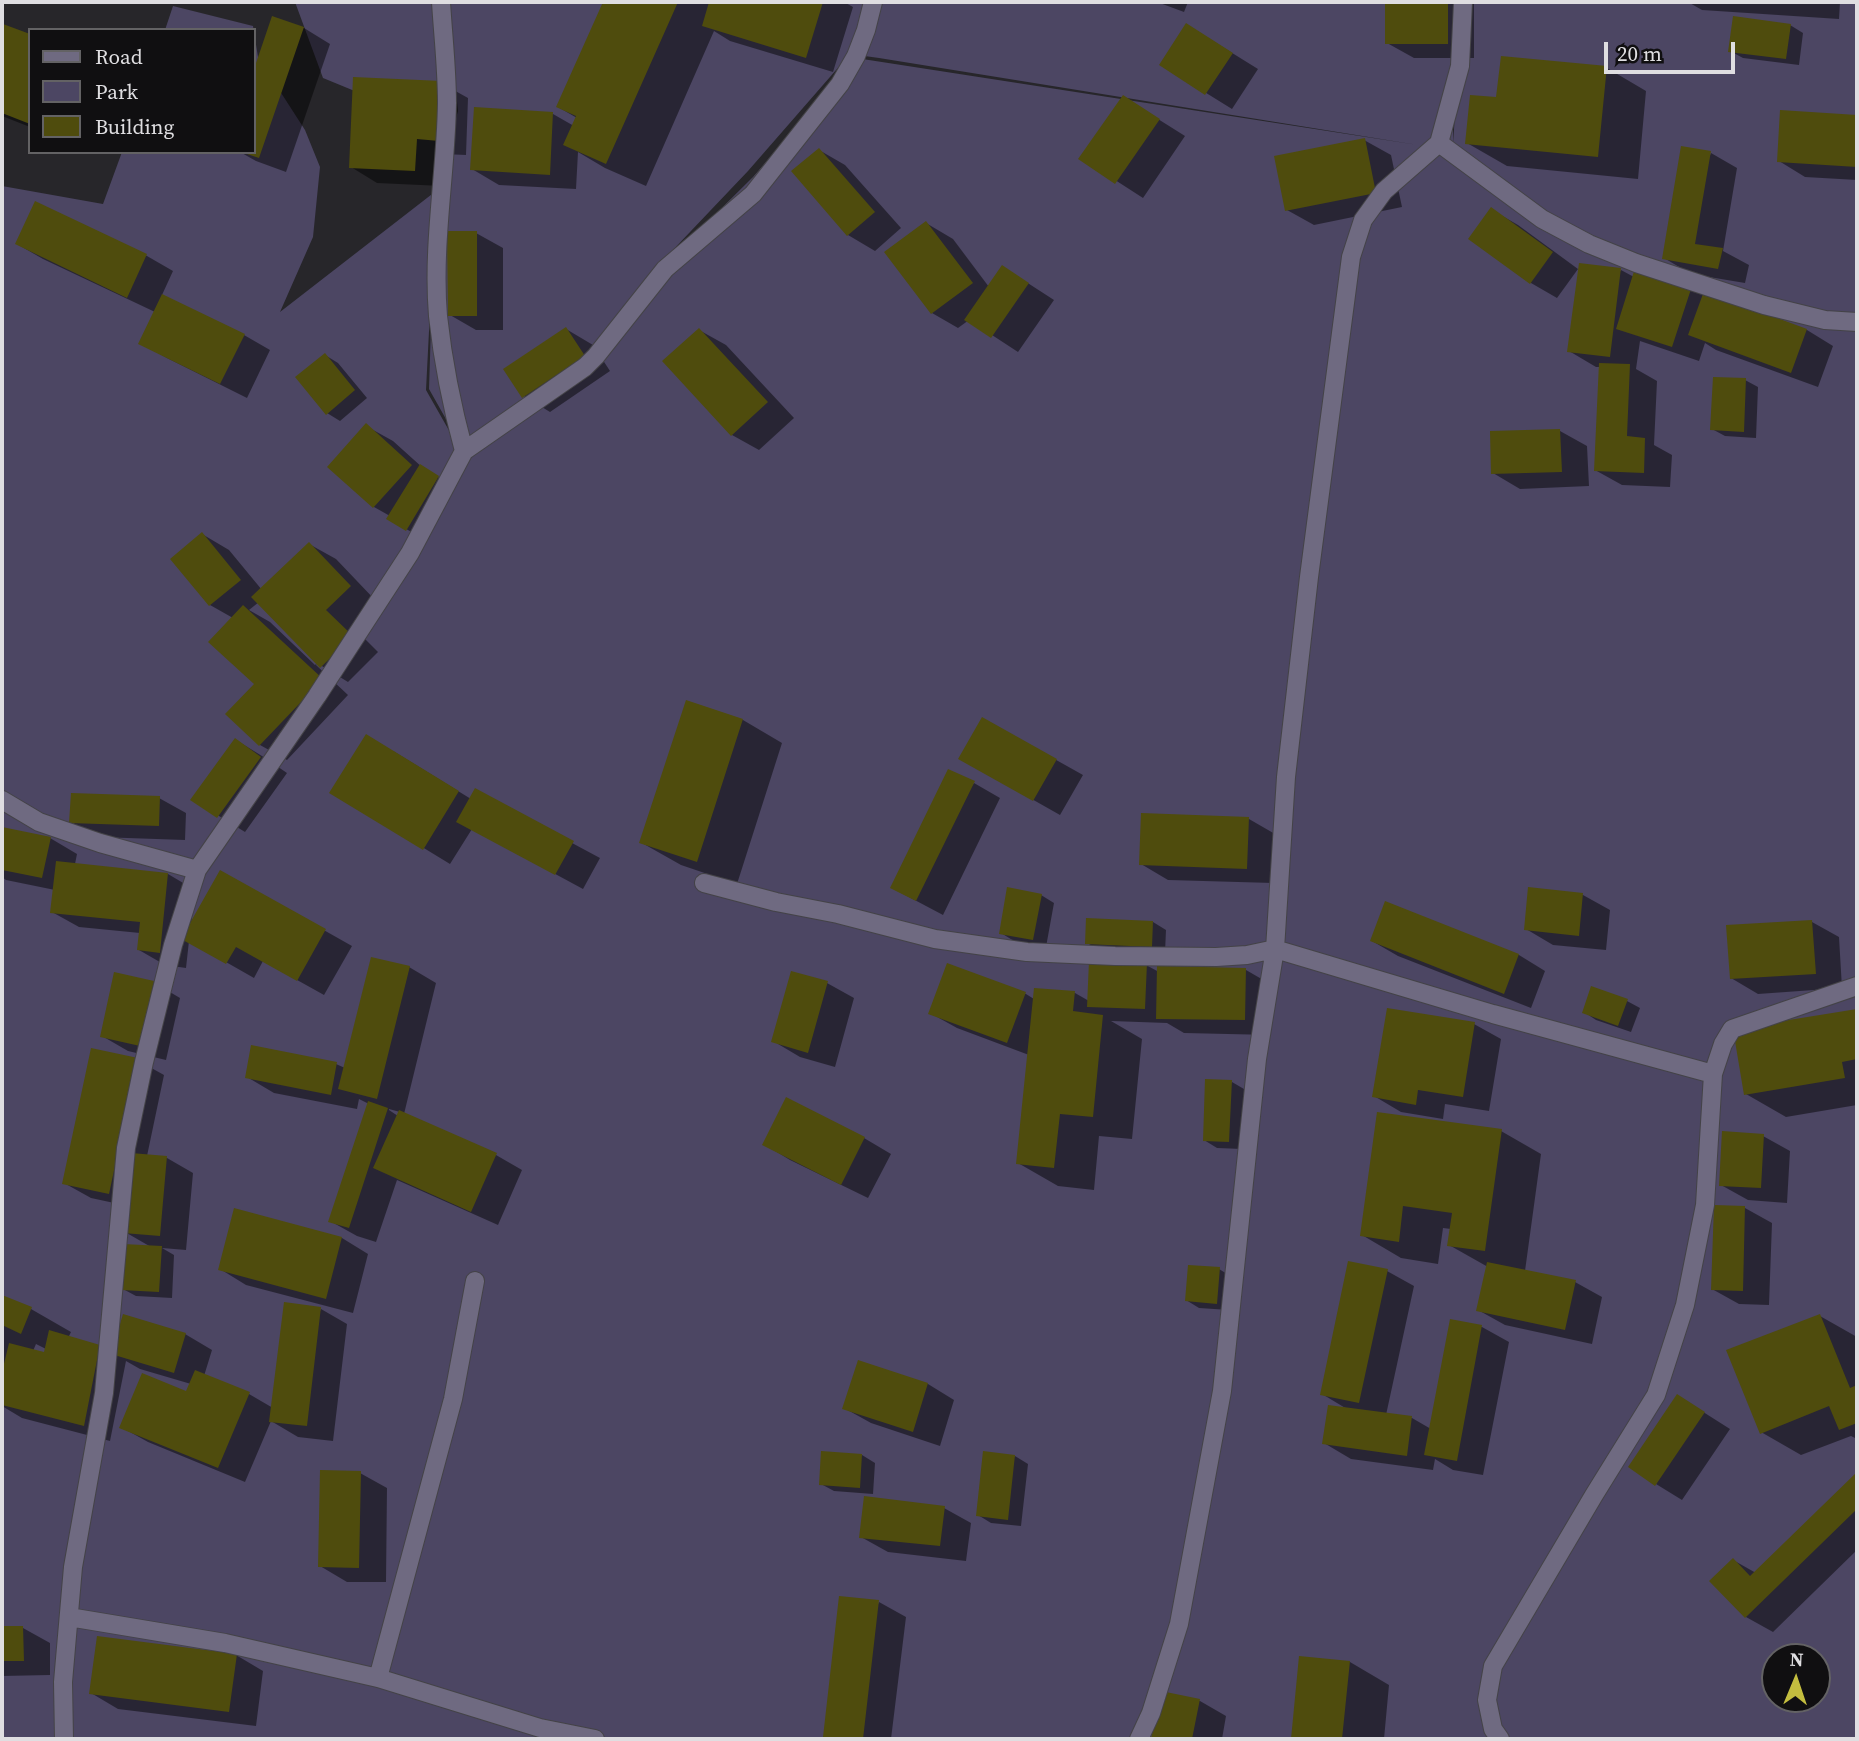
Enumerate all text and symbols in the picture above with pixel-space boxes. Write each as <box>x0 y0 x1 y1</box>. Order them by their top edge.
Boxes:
legend <box>28 28 256 154</box>
scale bar <box>1607 28 1738 72</box>
text: 20 m <box>1617 39 1662 68</box>
text: Road <box>95 42 143 71</box>
text: Park <box>95 77 138 106</box>
text: Building <box>95 112 174 141</box>
north arrow <box>1761 1643 1831 1713</box>
text: N <box>1789 1646 1804 1672</box>

